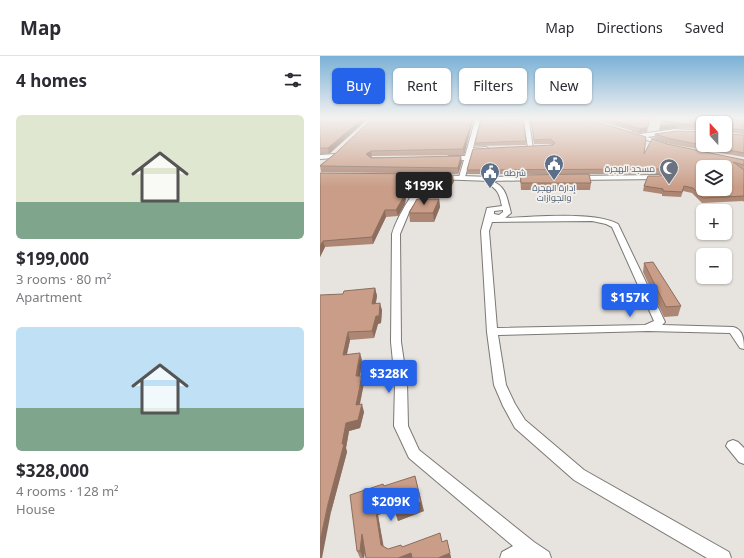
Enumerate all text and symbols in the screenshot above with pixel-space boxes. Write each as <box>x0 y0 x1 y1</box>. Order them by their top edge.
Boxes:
text: Map <box>20 15 61 41</box>
text: Map <box>545 18 574 37</box>
text: Directions <box>596 18 663 37</box>
text: Saved <box>685 18 724 37</box>
chip: Buy <box>332 68 385 104</box>
chip: Rent <box>393 68 451 104</box>
chip: Filters <box>459 68 527 104</box>
chip: New <box>535 68 592 104</box>
text: 4 homes <box>16 69 87 92</box>
icon: filters <box>282 69 304 91</box>
north arrow <box>696 116 732 152</box>
map controls <box>696 116 732 284</box>
icon: home <box>124 141 196 213</box>
public building icon: إدارة الهجرة والجوازات <box>543 153 565 181</box>
mosque icon: مسجد الهجرة <box>658 157 680 185</box>
button: layers <box>696 160 732 196</box>
public building icon: شرطه <box>479 161 501 189</box>
place label: مسجد الهجرة <box>605 162 655 175</box>
place label: شرطه <box>504 166 526 179</box>
pin: $199K <box>396 172 452 206</box>
text: $199K <box>405 176 443 194</box>
place label: إدارة الهجرة والجوازات <box>532 181 576 204</box>
button: + <box>696 204 732 240</box>
text: $199,000 <box>16 247 89 270</box>
button: − <box>696 248 732 284</box>
text: 3 rooms · 80 m² <box>16 270 111 288</box>
pin: $157K <box>602 284 658 318</box>
text: Apartment <box>16 288 82 306</box>
text: $157K <box>611 288 649 306</box>
icon: home <box>124 353 196 425</box>
pin: $328K <box>361 360 417 394</box>
text: $328K <box>370 364 408 382</box>
text: $328,000 <box>16 459 89 482</box>
text: 4 rooms · 128 m² <box>16 482 119 500</box>
pin: $209K <box>363 488 419 522</box>
text: $209K <box>372 492 410 510</box>
text: House <box>16 500 55 518</box>

